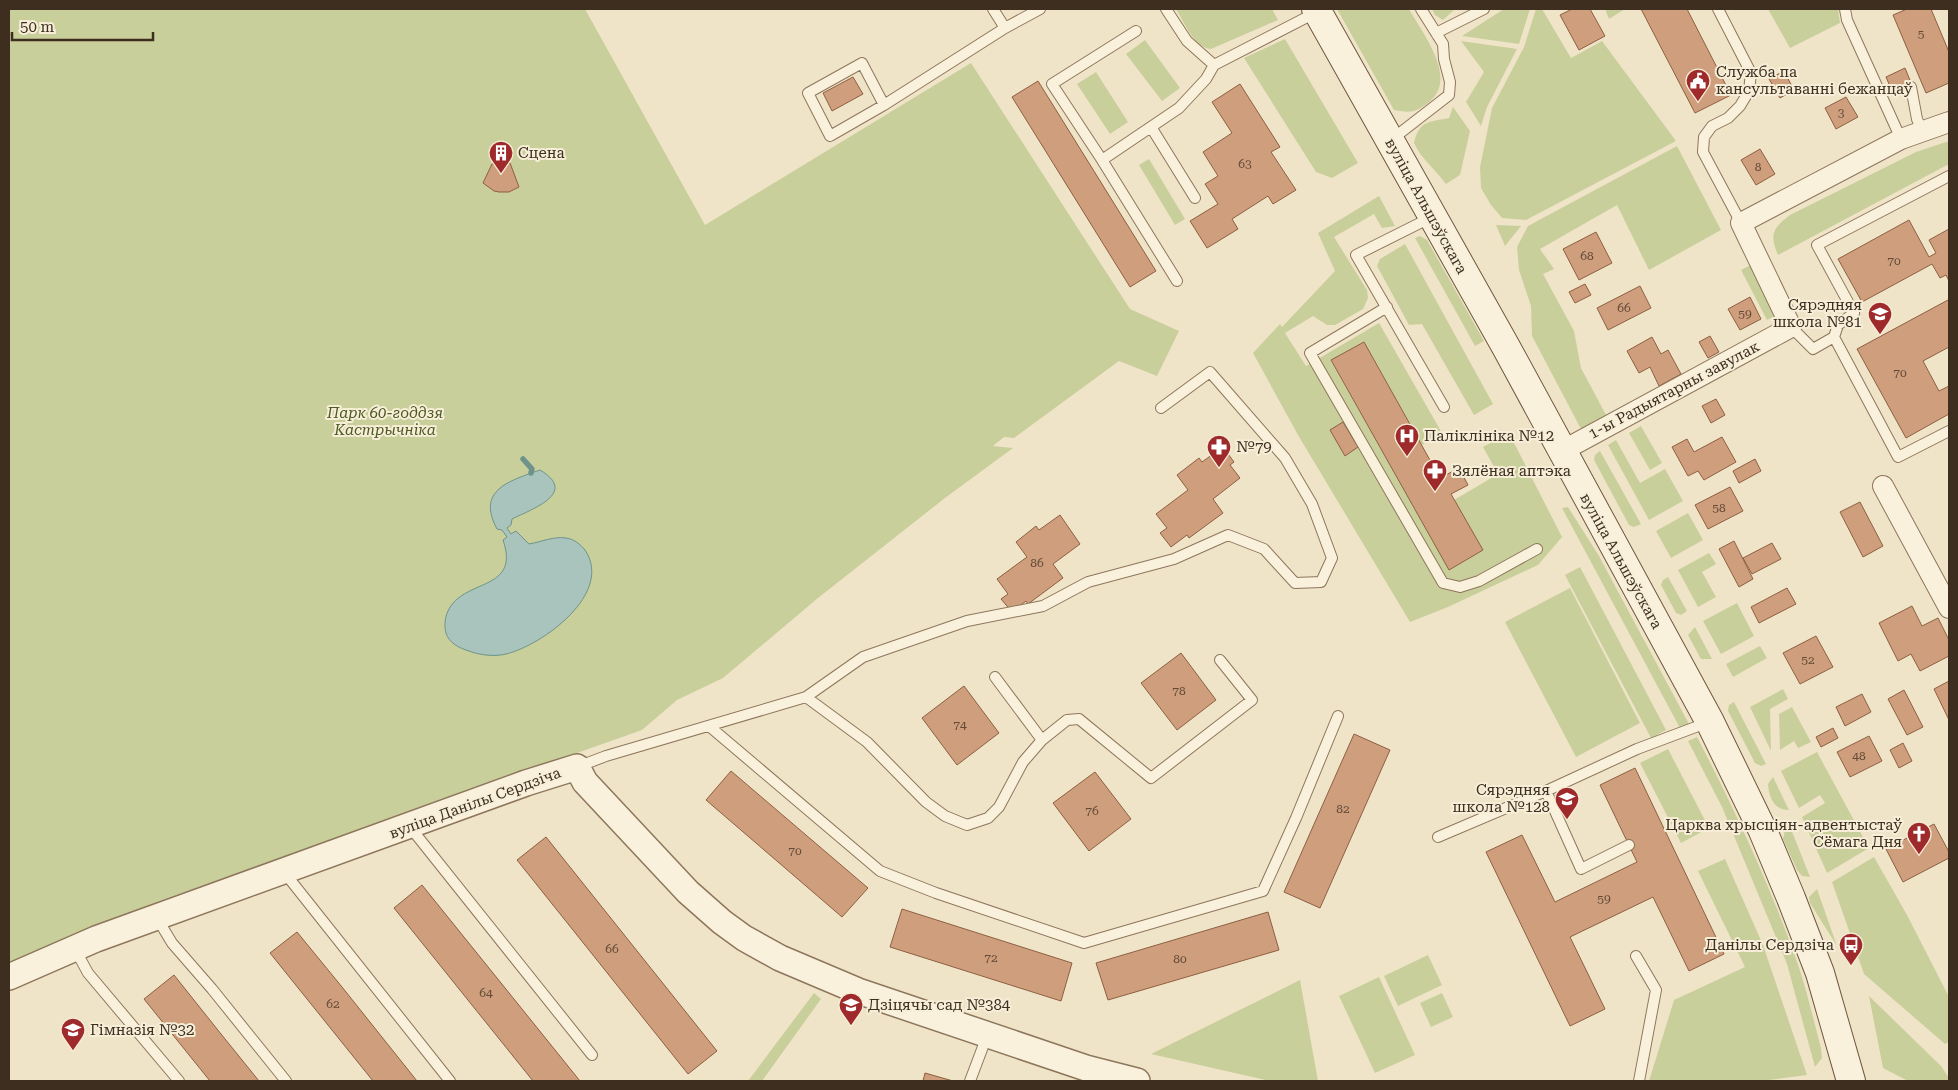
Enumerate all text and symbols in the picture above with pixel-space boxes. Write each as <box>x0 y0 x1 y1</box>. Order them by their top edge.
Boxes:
scale bar <box>12 10 154 42</box>
text: 50 m <box>20 18 55 36</box>
house number: 5 <box>1918 27 1925 41</box>
place label: Служба па кансультаванні бежанцаў <box>1716 63 1913 98</box>
public building icon: Служба па кансультаванні бежанцаў <box>1685 68 1711 102</box>
house number: 3 <box>1838 106 1845 120</box>
street label: вуліца Альшэўскага <box>1381 135 1471 277</box>
building icon: Сцена <box>488 140 514 174</box>
place label: Сцена <box>518 144 565 162</box>
house number: 63 <box>1238 157 1252 171</box>
house number: 8 <box>1755 160 1762 174</box>
house number: 68 <box>1580 249 1594 263</box>
house number: 70 <box>1887 254 1901 268</box>
place label: Сярэдняя школа №81 <box>1773 296 1862 331</box>
house number: 66 <box>1617 301 1631 315</box>
school or university icon: Сярэдняя школа №81 <box>1867 301 1893 335</box>
house number: 59 <box>1738 307 1752 321</box>
street label: 1-ы Радыятарны завулак <box>1585 337 1763 443</box>
house number: 70 <box>1893 366 1907 380</box>
park label: Парк 60-годдзя Кастрычніка <box>326 404 443 439</box>
hospital icon: Паліклініка №12 <box>1394 423 1420 457</box>
place label: Паліклініка №12 <box>1424 427 1554 445</box>
pharmacy icon: №79 <box>1206 434 1232 468</box>
place label: №79 <box>1236 438 1272 456</box>
pharmacy icon: Зялёная аптэка <box>1422 458 1448 492</box>
place label: Зялёная аптэка <box>1452 462 1571 480</box>
street label: вуліца Альшэўскага <box>1576 490 1666 632</box>
house number: 58 <box>1712 501 1726 515</box>
house number: 86 <box>1030 556 1044 570</box>
house number: 52 <box>1801 653 1815 667</box>
house number: 78 <box>1172 684 1186 698</box>
house number: 74 <box>953 718 967 732</box>
house number: 48 <box>1852 749 1866 763</box>
street label: вуліца Данілы Сердзіча <box>387 764 563 842</box>
place label: Сярэдняя школа №128 <box>1453 781 1550 816</box>
school or university icon: Сярэдняя школа №128 <box>1554 786 1580 820</box>
house number: 82 <box>1336 802 1350 816</box>
house number: 76 <box>1085 804 1099 818</box>
place label: Царква хрысціян-адвентыстаў Сёмага Дня <box>1665 816 1902 851</box>
church icon: Царква хрысціян-адвентыстаў Сёмага Дня <box>1906 821 1932 855</box>
house number: 70 <box>788 844 802 858</box>
house number: 59 <box>1597 892 1611 906</box>
bus stop icon: Данілы Сердзіча <box>1838 932 1864 966</box>
place label: Данілы Сердзіча <box>1705 936 1834 954</box>
house number: 66 <box>605 942 619 956</box>
house number: 72 <box>984 951 998 965</box>
house number: 80 <box>1173 952 1187 966</box>
house number: 64 <box>479 986 493 1000</box>
school or university icon: Дзіцячы сад №384 <box>838 992 864 1026</box>
place label: Дзіцячы сад №384 <box>868 996 1011 1014</box>
house number: 62 <box>326 997 340 1011</box>
school or university icon: Гімназія №32 <box>60 1017 86 1051</box>
place label: Гімназія №32 <box>90 1021 194 1039</box>

